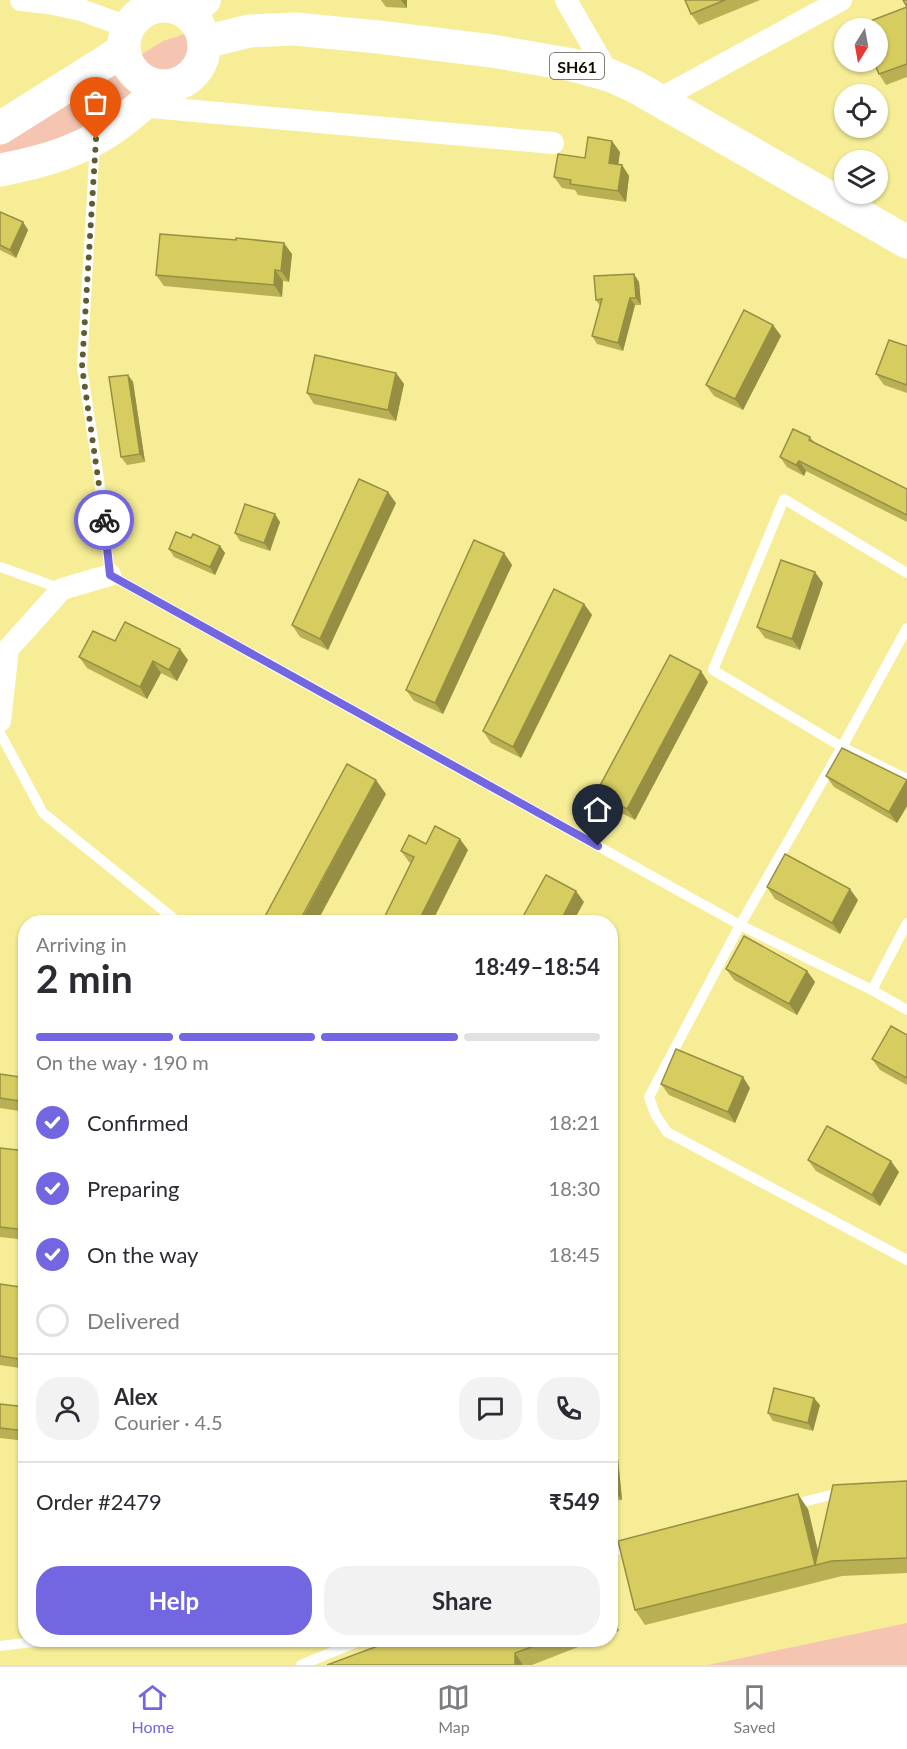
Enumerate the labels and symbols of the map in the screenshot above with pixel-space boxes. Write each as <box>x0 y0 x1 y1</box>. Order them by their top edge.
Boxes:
north arrow <box>834 18 888 72</box>
road number: SH61 <box>550 53 604 79</box>
pin <box>70 77 121 139</box>
courier <box>74 490 134 550</box>
pin <box>572 784 623 846</box>

